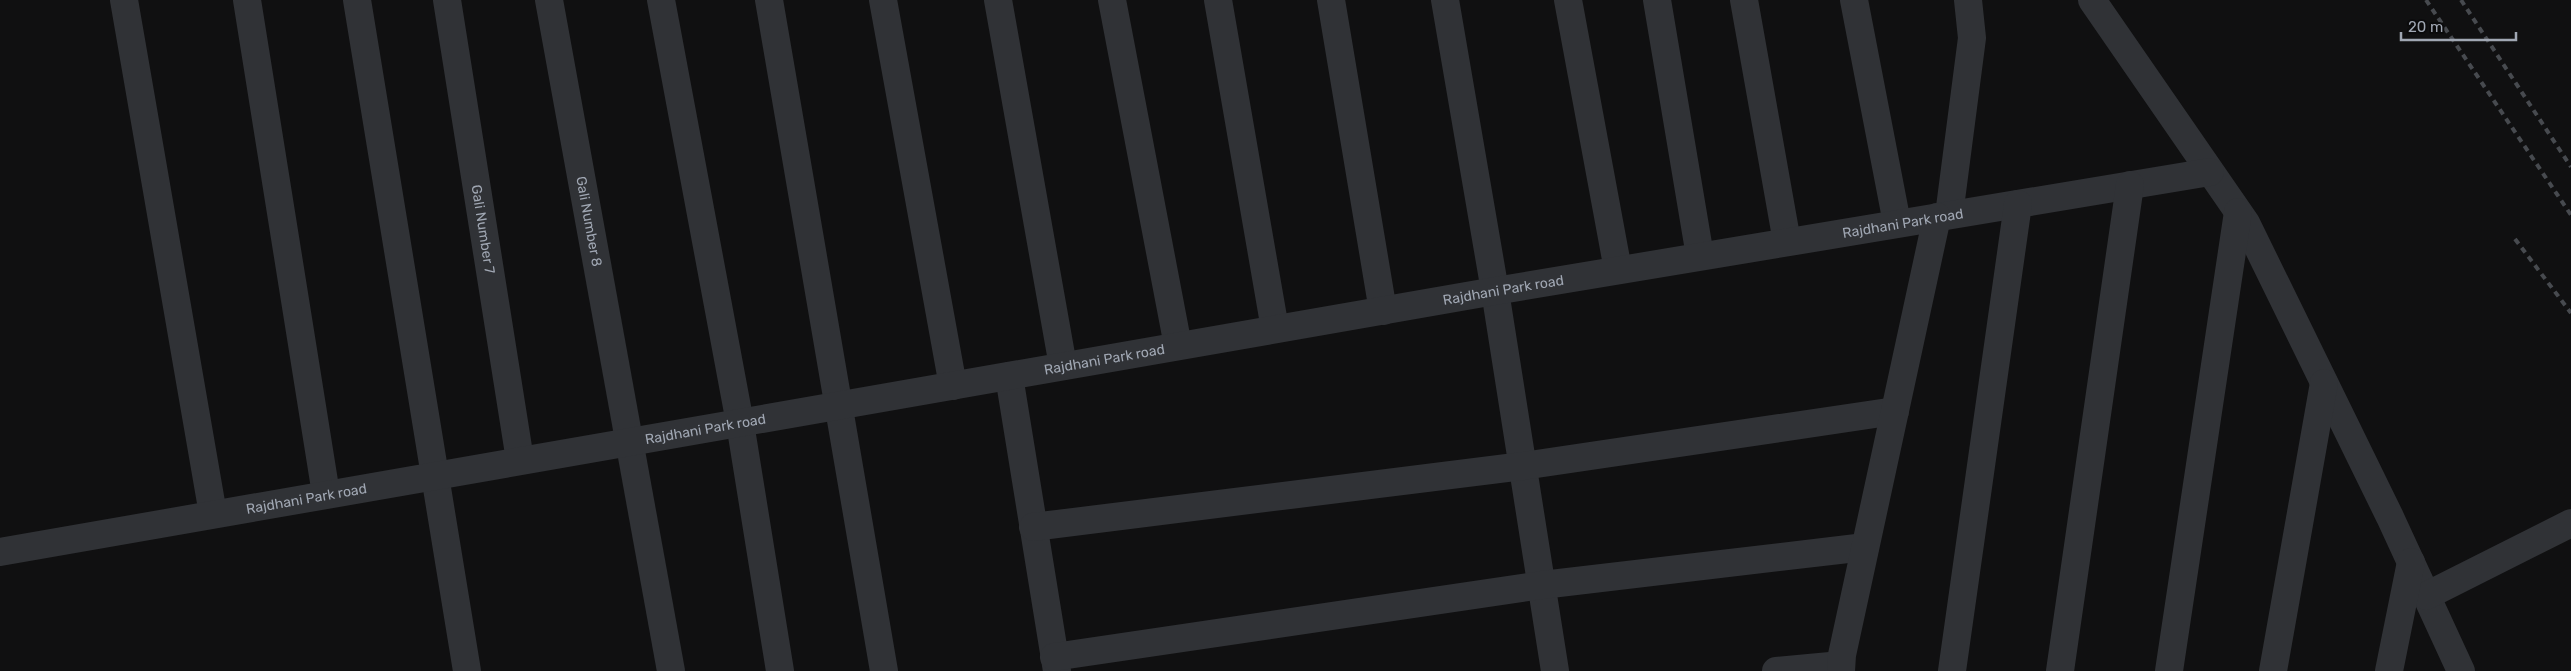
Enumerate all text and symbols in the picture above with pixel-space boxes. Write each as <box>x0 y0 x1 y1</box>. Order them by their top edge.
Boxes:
scale bar <box>2401 10 2516 42</box>
text: 20 m <box>2408 18 2443 36</box>
street label: Gali Number 8 <box>572 175 605 268</box>
street label: Gali Number 7 <box>467 183 498 275</box>
street label: Rajdhani Park road <box>1841 205 1965 242</box>
street label: Rajdhani Park road <box>1442 272 1565 309</box>
street label: Rajdhani Park road <box>1043 341 1166 379</box>
street label: Rajdhani Park road <box>644 410 767 448</box>
street label: Rajdhani Park road <box>245 480 368 518</box>

